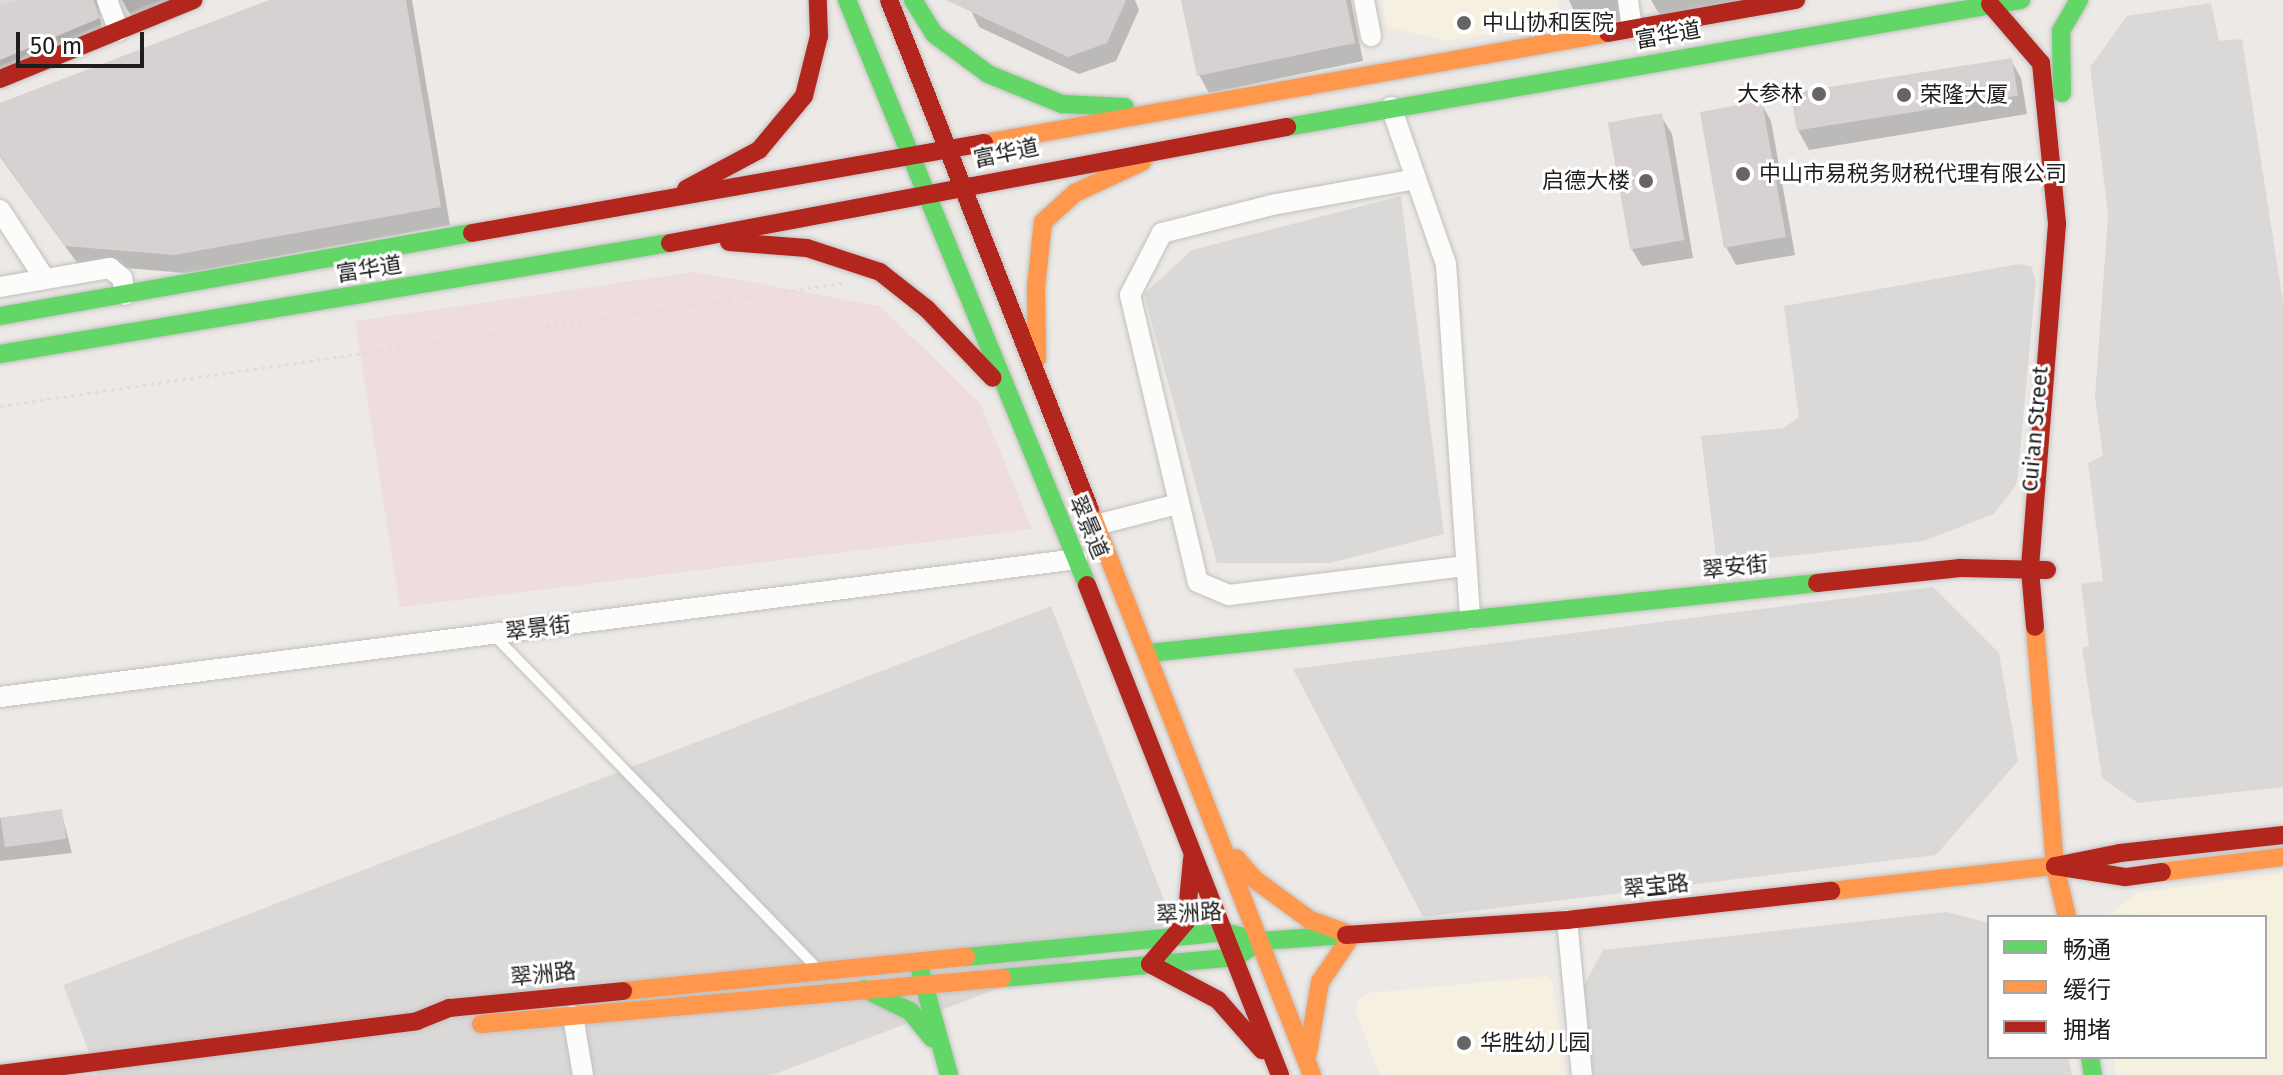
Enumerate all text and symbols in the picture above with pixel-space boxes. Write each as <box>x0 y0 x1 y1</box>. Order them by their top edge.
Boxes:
place label: 中山协和医院 <box>1482 10 1614 36</box>
marker: 中山协和医院 <box>1453 12 1475 34</box>
scale bar <box>20 16 148 66</box>
street label: 富华道 <box>1633 16 1703 54</box>
text: 50 m <box>30 32 82 60</box>
place label: 大参林 <box>1737 81 1803 107</box>
place label: 荣隆大厦 <box>1920 82 2008 108</box>
marker: 大参林 <box>1810 85 1828 103</box>
marker: 荣隆大厦 <box>1895 86 1913 104</box>
street label: 富华道 <box>971 133 1041 173</box>
place label: 中山市易税务财税代理有限公司 <box>1759 161 2067 187</box>
marker: 中山市易税务财税代理有限公司 <box>1734 165 1752 183</box>
place label: 启德大楼 <box>1542 168 1630 194</box>
marker: 启德大楼 <box>1637 172 1655 190</box>
street label: 富华道 <box>334 251 404 287</box>
street label: Cui'an Street <box>2016 365 2054 493</box>
street label: 翠景道 <box>1064 491 1114 563</box>
street label: 翠安街 <box>1701 550 1769 584</box>
street label: 翠景街 <box>504 611 572 645</box>
street label: 翠宝路 <box>1622 869 1690 903</box>
street label: 翠洲路 <box>1155 898 1223 928</box>
legend <box>1987 915 2267 1059</box>
text: 畅通 <box>2063 936 2111 964</box>
street label: 翠洲路 <box>509 957 577 991</box>
text: 缓行 <box>2063 976 2111 1004</box>
text: 拥堵 <box>2063 1016 2111 1044</box>
place label: 华胜幼儿园 <box>1480 1030 1590 1056</box>
marker: 华胜幼儿园 <box>1455 1034 1473 1052</box>

